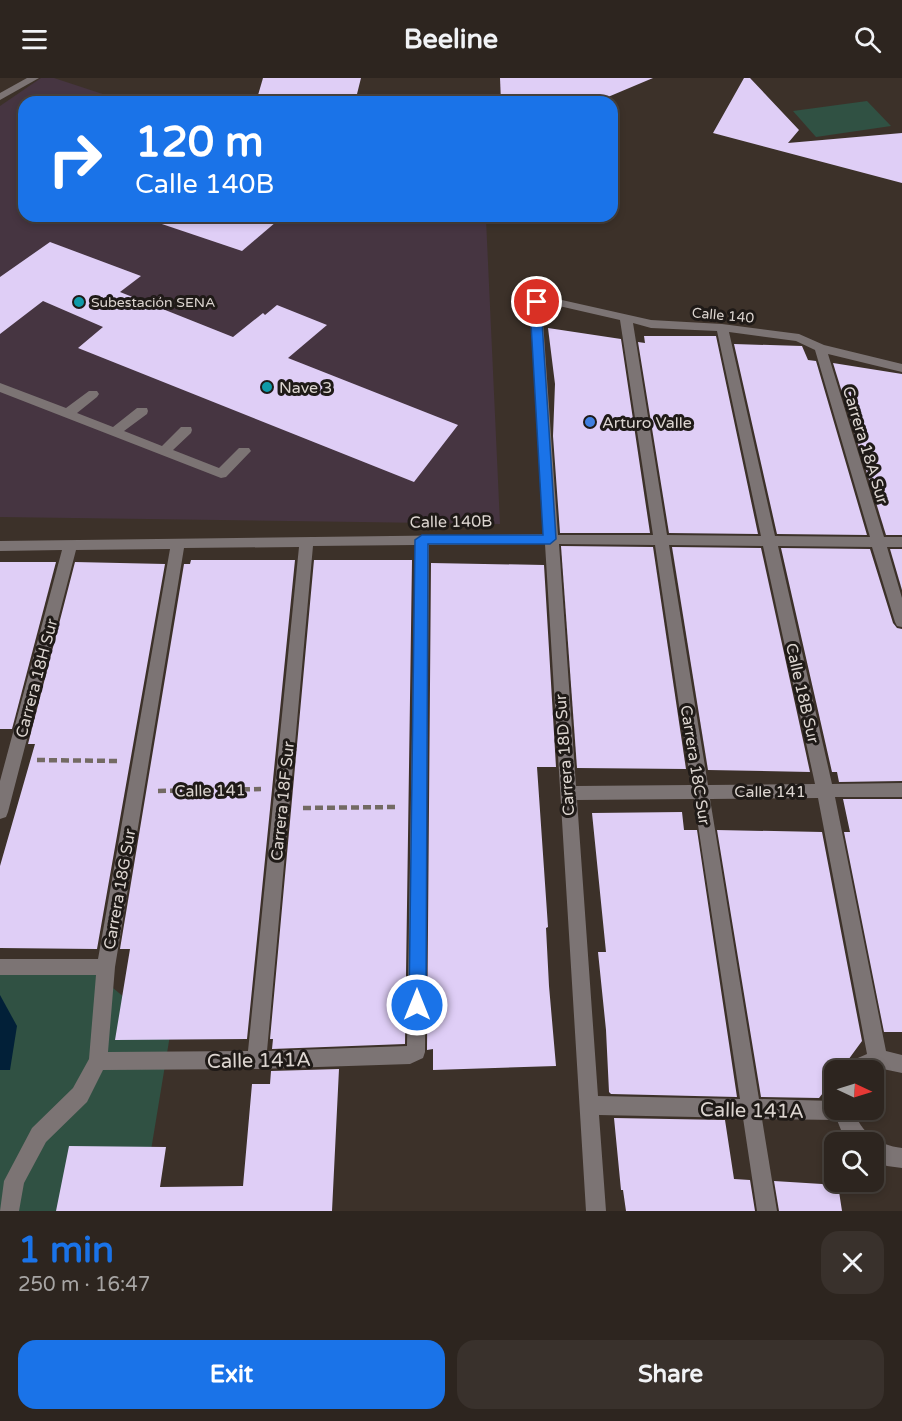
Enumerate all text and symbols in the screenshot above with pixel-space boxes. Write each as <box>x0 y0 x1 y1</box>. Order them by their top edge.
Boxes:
icon: menu <box>18 23 51 56</box>
text: Beeline <box>404 23 498 56</box>
icon: search <box>851 23 884 56</box>
text: 120 m <box>135 117 264 168</box>
icon: right <box>36 120 114 198</box>
text: Calle 140B <box>135 168 274 201</box>
pin <box>511 276 562 327</box>
icon: arrive <box>520 285 553 318</box>
place label: Subestación SENA <box>91 294 216 311</box>
marker: Subestación SENA <box>72 295 86 309</box>
street label: Calle 140 <box>691 304 755 327</box>
place label: Nave 3 <box>279 378 332 398</box>
marker: Nave 3 <box>260 380 274 394</box>
street label: Carrera 18A Sur <box>838 384 893 507</box>
place label: Arturo Valle <box>602 413 692 433</box>
marker: Arturo Valle <box>583 415 597 429</box>
street label: Calle 140B <box>410 511 492 533</box>
street label: Carrera 18H Sur <box>11 616 63 740</box>
street label: Calle 18B Sur <box>781 641 823 746</box>
street label: Carrera 18D Sur <box>551 692 579 817</box>
street label: Carrera 18C Sur <box>676 704 715 828</box>
street label: Carrera 18F Sur <box>267 740 299 862</box>
street label: Calle 141 <box>174 780 246 802</box>
street label: Calle 141 <box>734 782 806 802</box>
street label: Carrera 18G Sur <box>100 826 141 951</box>
position arrow <box>385 973 449 1037</box>
street label: Calle 141A <box>207 1048 311 1074</box>
north arrow <box>824 1060 884 1120</box>
map controls <box>824 1060 884 1192</box>
street label: Calle 141A <box>700 1098 804 1124</box>
button: search <box>824 1132 884 1192</box>
text: 1 min <box>18 1229 114 1272</box>
button: close <box>821 1231 884 1294</box>
text: 250 m · 16:47 <box>18 1273 150 1297</box>
button: Exit <box>18 1340 445 1409</box>
button: Share <box>457 1340 884 1409</box>

